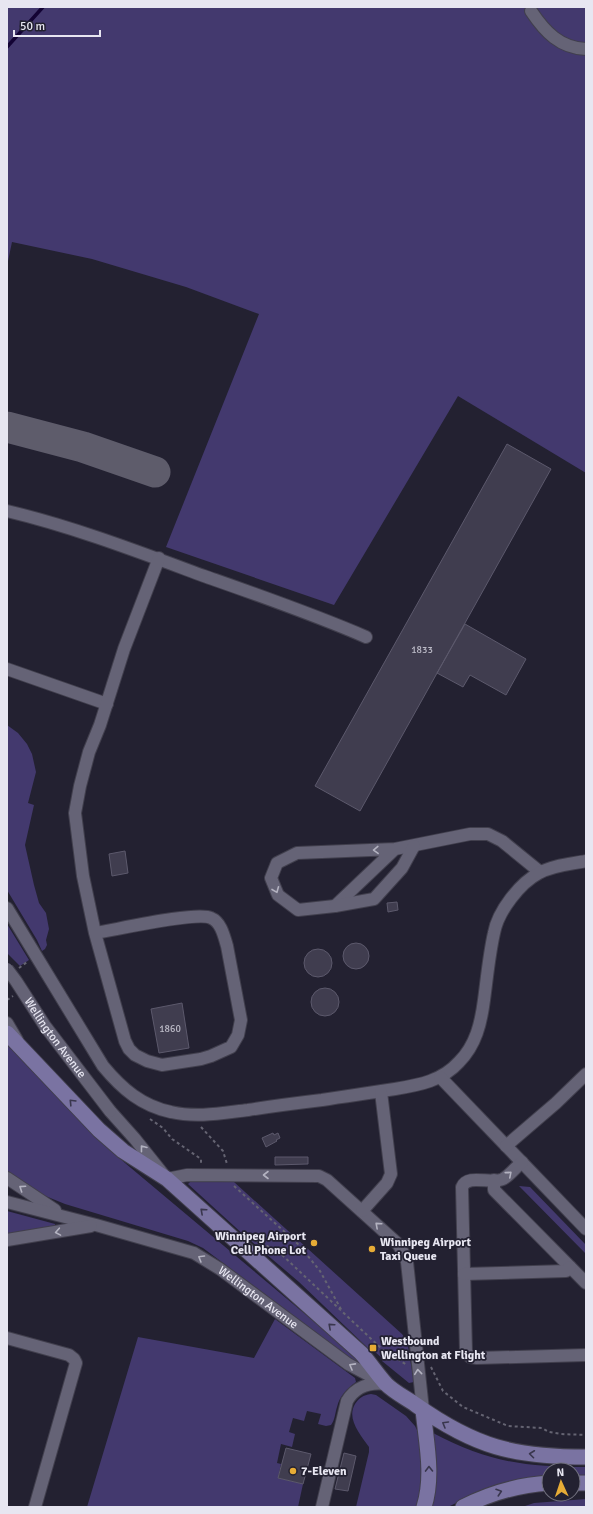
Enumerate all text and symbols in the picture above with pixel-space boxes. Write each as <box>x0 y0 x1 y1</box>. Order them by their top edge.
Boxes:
scale bar <box>14 12 100 38</box>
text: 50 m <box>20 19 45 34</box>
house number: 1833 <box>411 644 433 656</box>
one-way arrow <box>373 846 379 854</box>
one-way arrow <box>271 885 279 893</box>
street label: Wellington Avenue <box>21 995 89 1081</box>
house number: 1860 <box>159 1023 181 1035</box>
one-way arrow <box>70 1099 77 1107</box>
one-way arrow <box>140 1146 147 1153</box>
one-way arrow <box>263 1171 269 1179</box>
one-way arrow <box>504 1171 511 1178</box>
one-way arrow <box>19 1185 26 1193</box>
one-way arrow <box>200 1209 208 1216</box>
one-way arrow <box>375 1223 382 1230</box>
one-way arrow <box>54 1227 61 1235</box>
place label: Winnipeg Airport Cell Phone Lot <box>215 1229 307 1258</box>
place label: Winnipeg Airport Taxi Queue <box>380 1235 472 1264</box>
marker: Winnipeg Airport Cell Phone Lot <box>309 1238 319 1248</box>
marker: Winnipeg Airport Taxi Queue <box>367 1244 377 1254</box>
one-way arrow <box>198 1255 205 1262</box>
street label: Wellington Avenue <box>215 1263 301 1332</box>
one-way arrow <box>329 1323 336 1330</box>
place label: Westbound Wellington at Flight <box>381 1334 486 1363</box>
marker: Westbound Wellington at Flight <box>368 1343 378 1353</box>
one-way arrow <box>349 1363 357 1371</box>
one-way arrow <box>414 1369 423 1375</box>
one-way arrow <box>442 1422 449 1429</box>
one-way arrow <box>529 1450 535 1459</box>
north arrow <box>541 1462 581 1502</box>
place label: 7-Eleven <box>301 1464 347 1479</box>
one-way arrow <box>424 1465 433 1472</box>
marker: 7-Eleven <box>288 1466 298 1476</box>
text: N <box>556 1466 565 1479</box>
one-way arrow <box>496 1488 503 1497</box>

